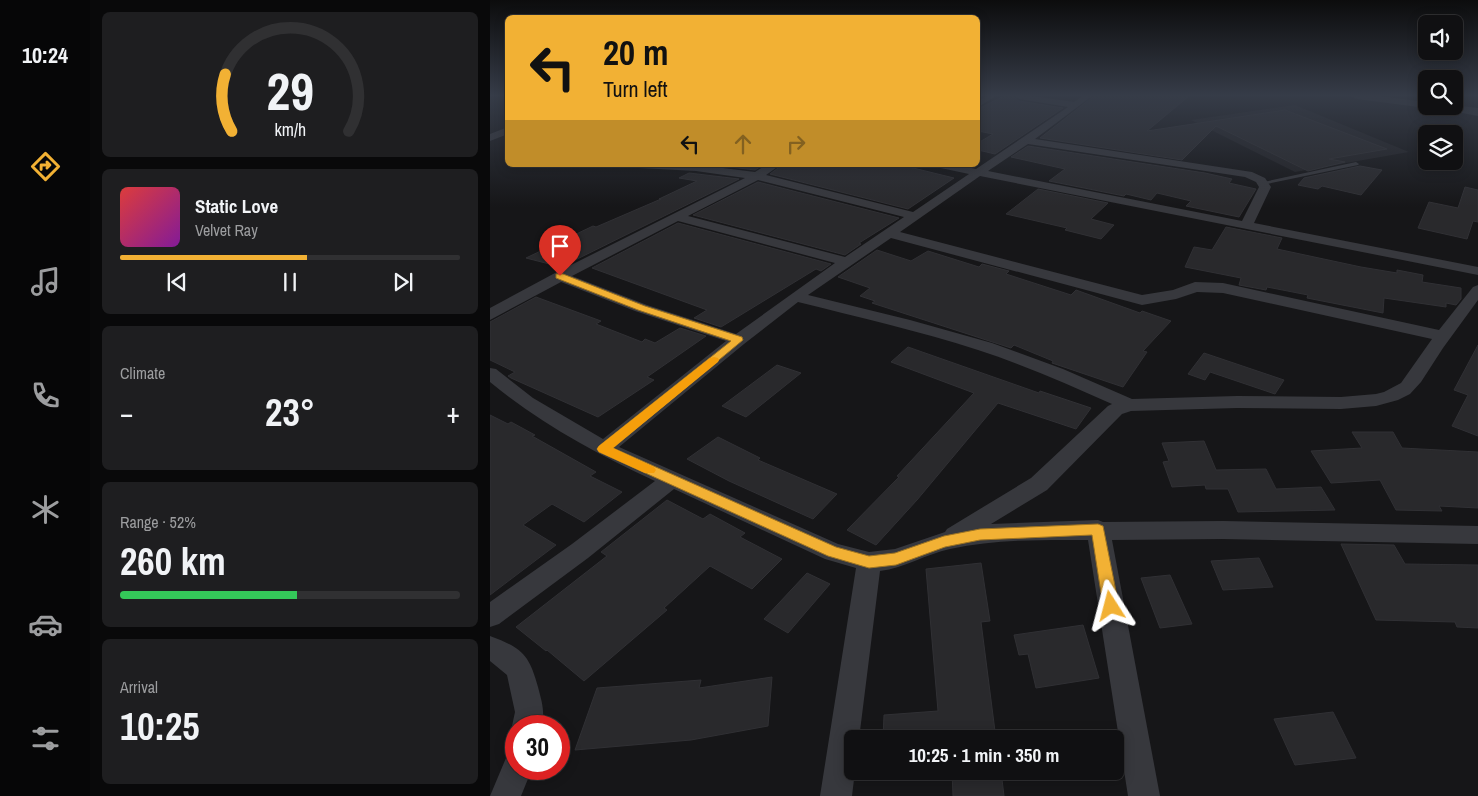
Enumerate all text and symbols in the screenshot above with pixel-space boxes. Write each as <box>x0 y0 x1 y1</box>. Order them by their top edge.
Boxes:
map controls <box>1418 15 1463 170</box>
button: sound <box>1418 15 1463 60</box>
text: 20 m <box>603 29 668 76</box>
icon: left <box>520 35 585 100</box>
text: 10:24 <box>22 40 68 70</box>
text: 29 <box>266 56 314 126</box>
button: search <box>1418 70 1463 115</box>
text: Turn left <box>603 74 668 104</box>
text: km/h <box>274 118 306 142</box>
button: layers <box>1418 125 1463 170</box>
icon: left <box>676 130 704 158</box>
icon: ahead <box>729 130 757 158</box>
icon: right <box>782 130 810 158</box>
icon: directions <box>28 149 63 184</box>
text: Static Love <box>195 193 278 219</box>
text: Velvet Ray <box>195 219 258 241</box>
pin <box>539 225 581 276</box>
icon: arrive <box>546 232 574 260</box>
icon: music <box>28 264 63 299</box>
icon: previous <box>163 268 191 296</box>
icon: pause <box>276 268 304 296</box>
icon: next <box>389 268 417 296</box>
text: Climate <box>120 362 165 384</box>
icon: phone <box>28 378 63 413</box>
text: 23° <box>265 387 315 438</box>
text: − <box>120 394 133 432</box>
text: + <box>447 394 460 432</box>
icon: climate <box>28 492 63 527</box>
text: Range · 52% <box>120 511 196 533</box>
text: 260 km <box>120 536 226 587</box>
position arrow <box>1084 579 1136 631</box>
icon: car <box>28 607 63 642</box>
text: Arrival <box>120 676 158 698</box>
text: 10:25 <box>120 701 200 752</box>
speed limit sign: 30 <box>505 715 570 780</box>
icon: filters <box>28 721 63 756</box>
text: 10:25 · 1 min · 350 m <box>909 742 1059 768</box>

